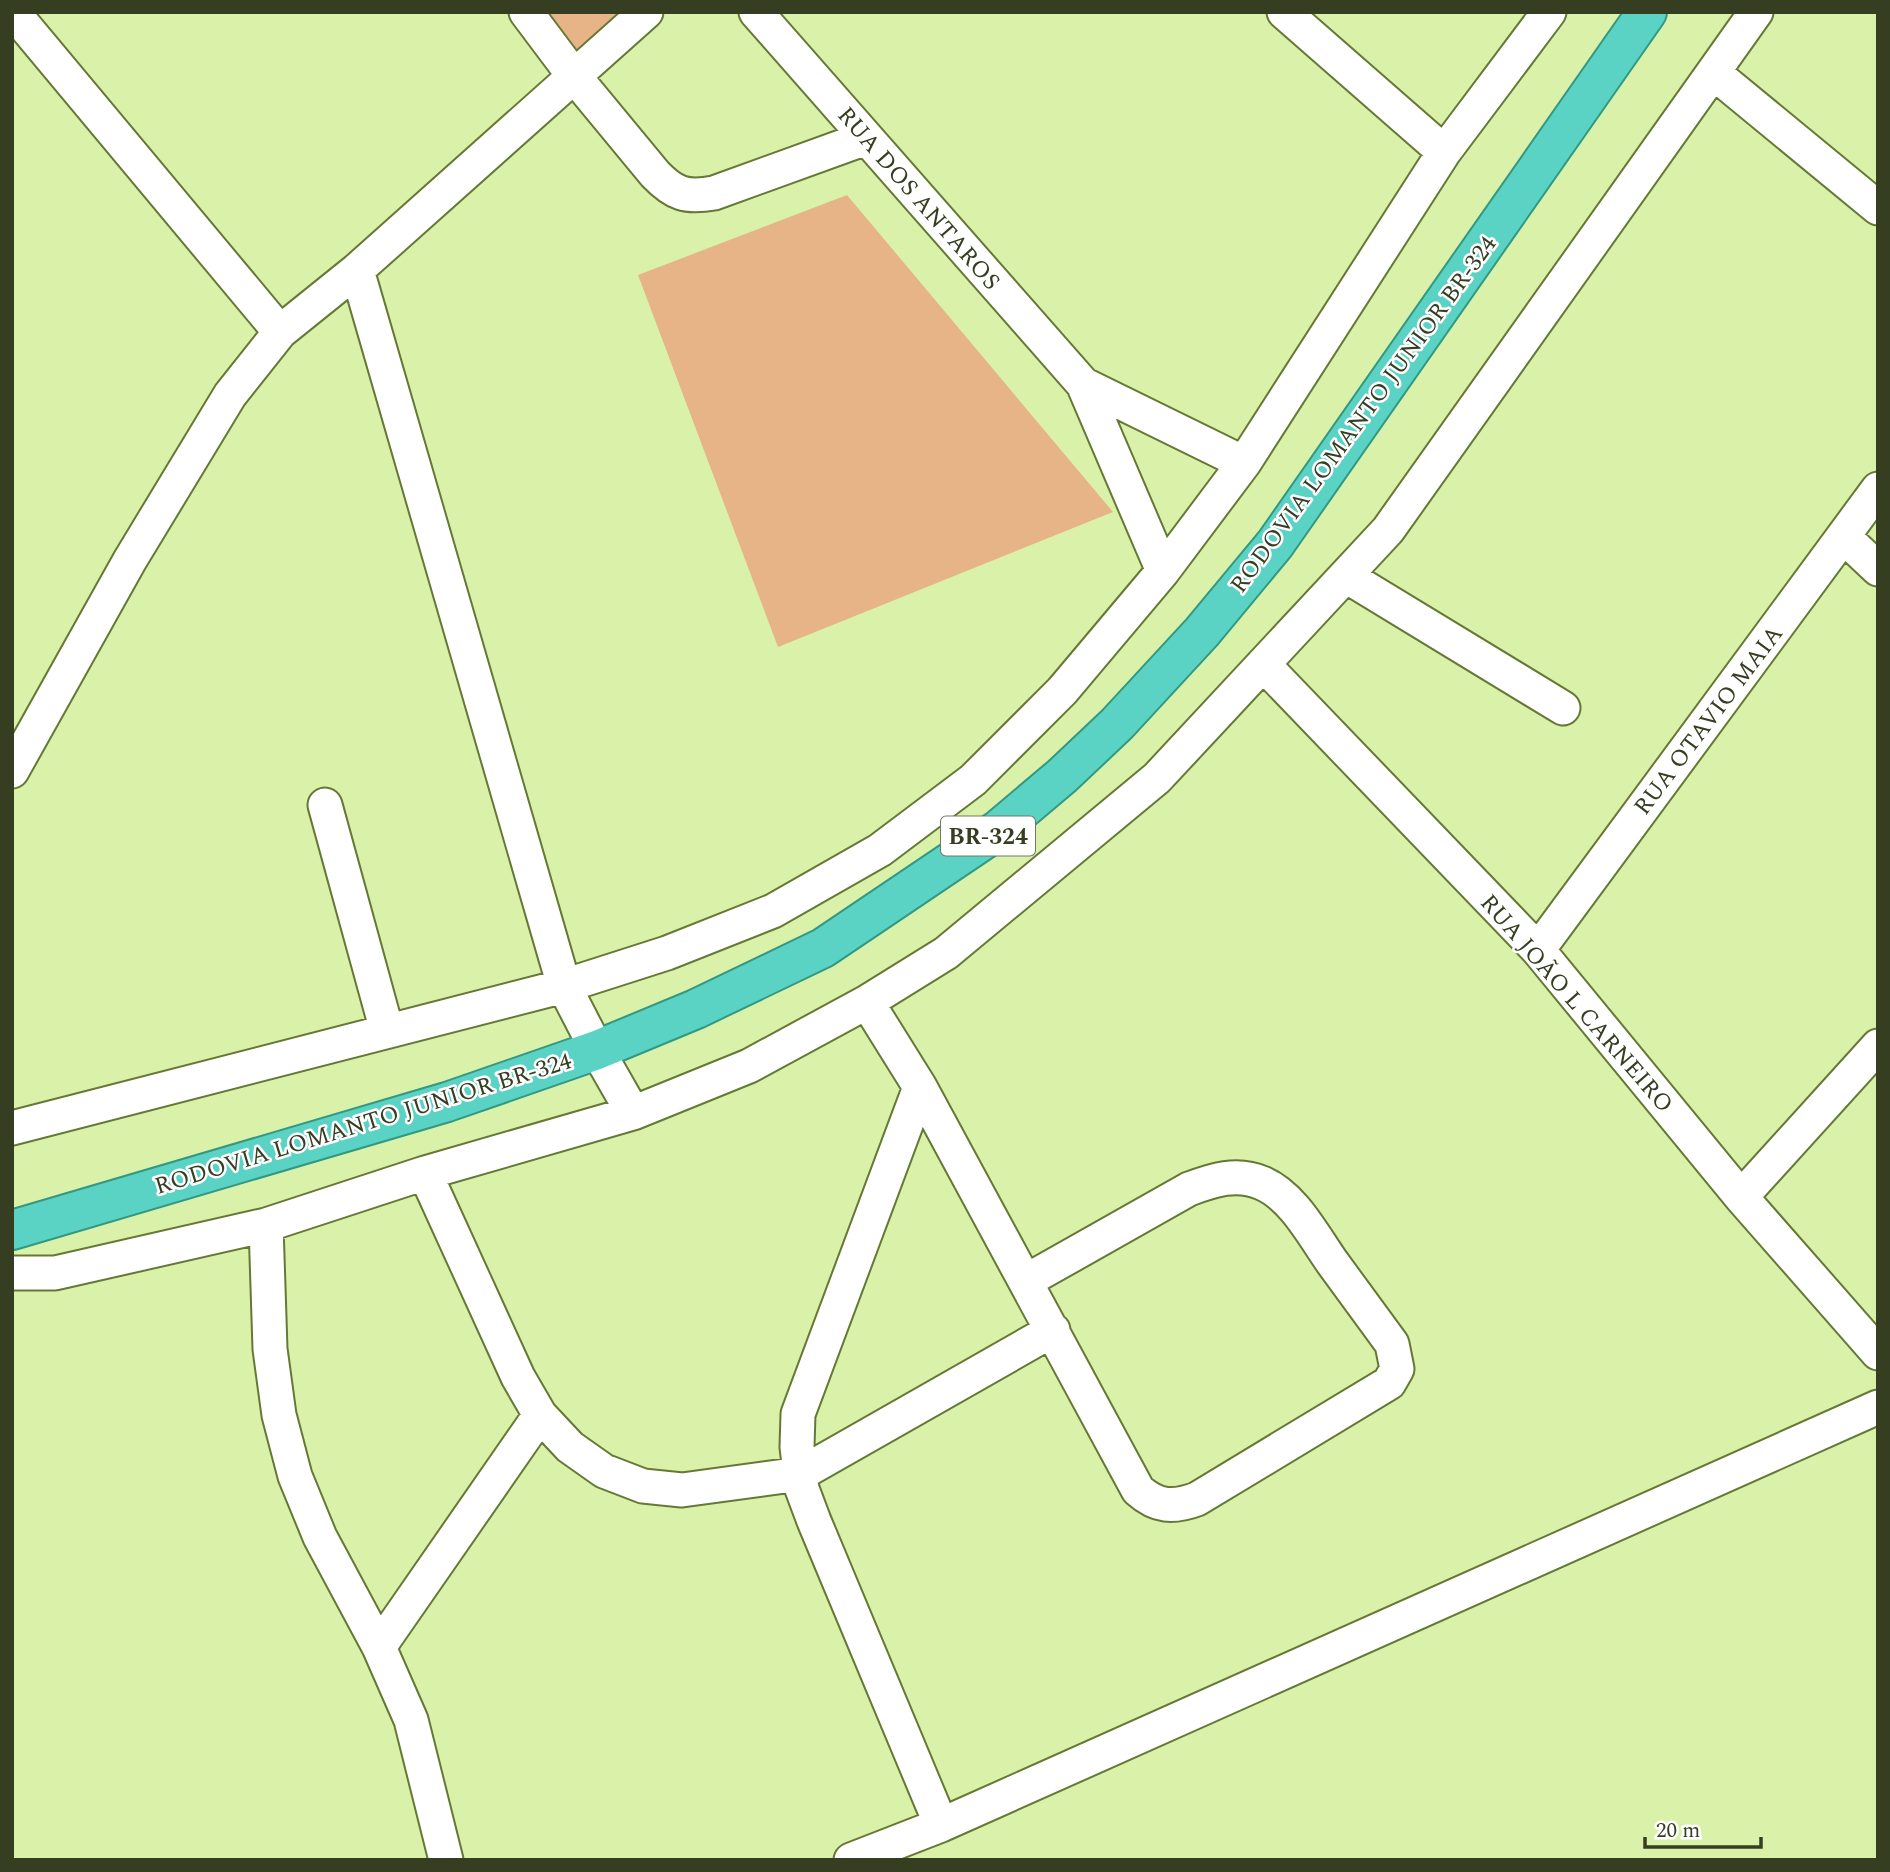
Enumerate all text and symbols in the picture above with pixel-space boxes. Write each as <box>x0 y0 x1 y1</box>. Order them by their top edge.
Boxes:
street label: RUA DOS ANTAROS <box>828 99 1008 299</box>
street label: RODOVIA LOMANTO JUNIOR BR-324 <box>1222 228 1506 601</box>
street label: RUA OTAVIO MAIA <box>1625 618 1792 823</box>
road number: BR-324 <box>941 816 1035 856</box>
street label: RUA JOÃO L CARNEIRO <box>1471 886 1682 1121</box>
street label: RODOVIA LOMANTO JUNIOR BR-324 <box>150 1043 576 1205</box>
scale bar <box>1645 1806 1760 1850</box>
text: 20 m <box>1656 1815 1700 1847</box>

